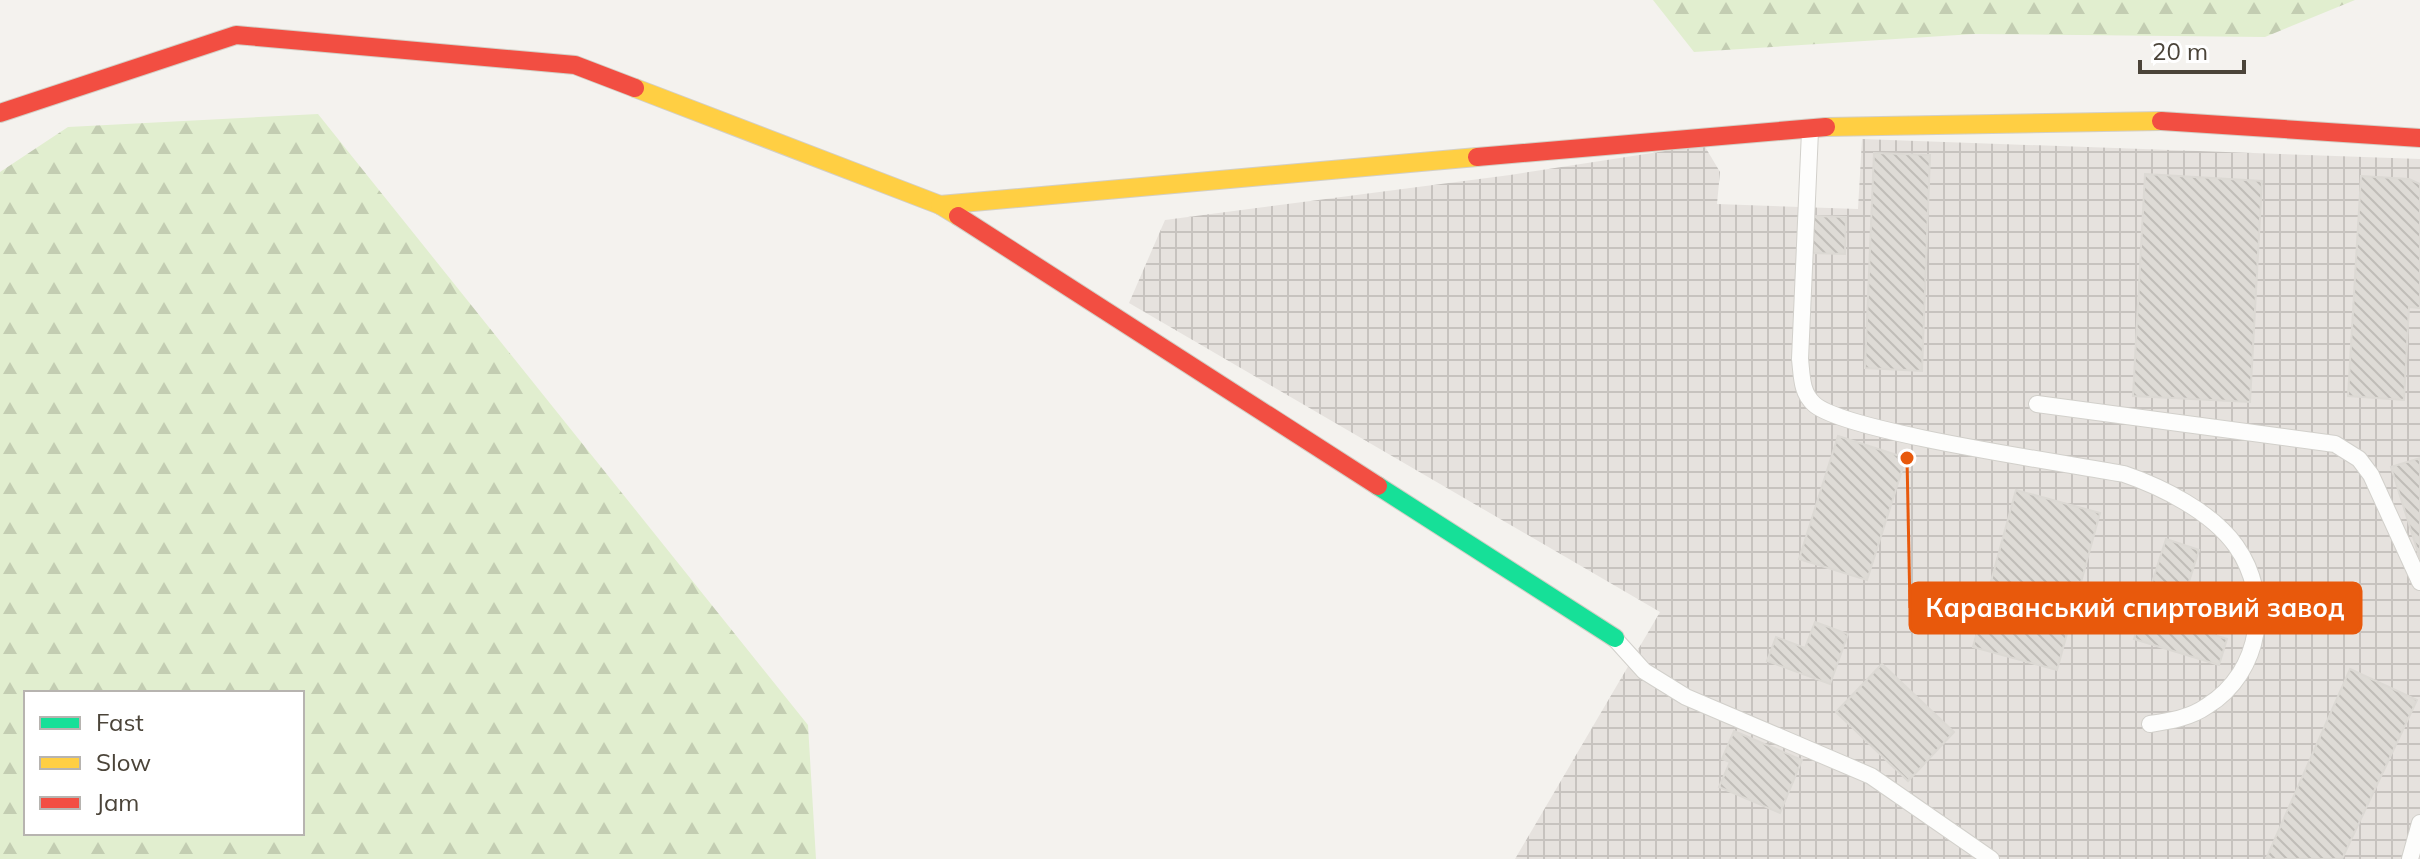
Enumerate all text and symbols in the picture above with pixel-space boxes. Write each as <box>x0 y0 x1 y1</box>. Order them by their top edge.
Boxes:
scale bar <box>2140 24 2244 74</box>
text: 20 m <box>2152 36 2208 66</box>
callout: Караванський спиртовий завод <box>1910 583 2361 633</box>
text: Караванський спиртовий завод <box>1926 591 2344 624</box>
legend <box>24 691 304 835</box>
text: Fast <box>96 707 144 737</box>
text: Slow <box>96 747 151 777</box>
text: Jam <box>96 787 139 817</box>

